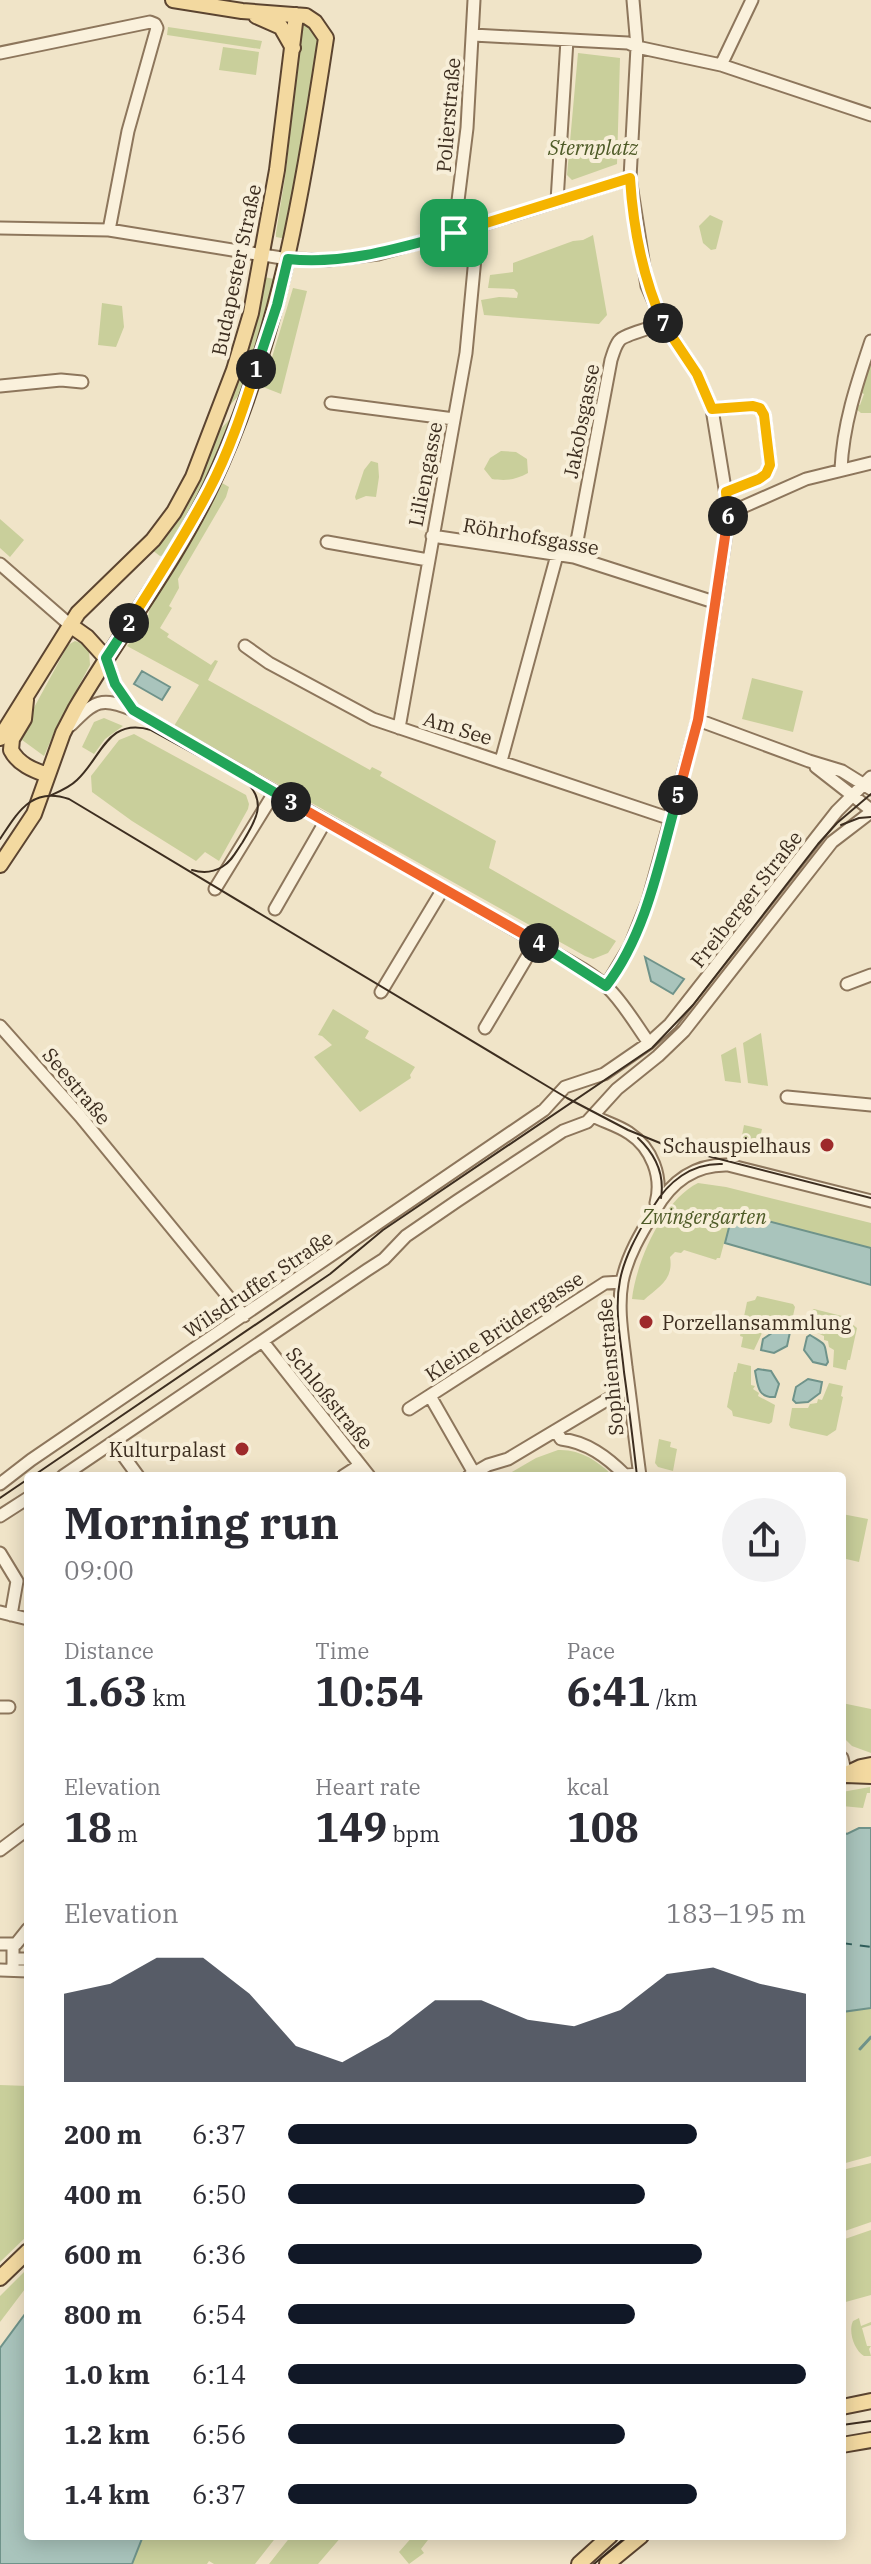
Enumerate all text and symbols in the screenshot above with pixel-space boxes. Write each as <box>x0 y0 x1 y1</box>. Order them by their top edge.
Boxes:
street label: Polierstraße <box>430 56 466 174</box>
park label: Sternplatz <box>547 134 639 161</box>
street label: Budapester Straße <box>205 182 267 358</box>
pin <box>420 199 488 267</box>
icon: arrive <box>432 211 476 255</box>
pin: 7 <box>643 303 683 343</box>
text: 7 <box>656 308 670 337</box>
pin: 1 <box>236 349 276 389</box>
text: 1 <box>249 354 263 383</box>
street label: Jakobsgasse <box>557 361 605 481</box>
street label: Liliengasse <box>402 419 448 529</box>
pin: 6 <box>708 496 748 536</box>
text: 6 <box>721 501 735 530</box>
street label: Röhrhofsgasse <box>461 511 601 561</box>
pin: 2 <box>109 603 149 643</box>
text: 2 <box>122 608 136 637</box>
street label: Am See <box>420 705 496 751</box>
pin: 5 <box>658 775 698 815</box>
text: 5 <box>671 780 685 809</box>
pin: 3 <box>271 782 311 822</box>
text: 3 <box>284 787 298 816</box>
street label: Freiberger Straße <box>684 825 808 973</box>
pin: 4 <box>519 923 559 963</box>
text: 4 <box>532 928 546 957</box>
street label: Seestraße <box>37 1042 117 1130</box>
place label: Schauspielhaus <box>663 1132 811 1159</box>
marker: Schauspielhaus <box>818 1136 836 1154</box>
park label: Zwingergarten <box>640 1203 767 1230</box>
street label: Wilsdruffer Straße <box>178 1224 338 1344</box>
street label: Kleine Brüdergasse <box>420 1265 588 1387</box>
street label: Sophienstraße <box>591 1297 629 1437</box>
place label: Porzellansammlung <box>662 1309 852 1336</box>
marker: Porzellansammlung <box>637 1313 655 1331</box>
street label: Schloßstraße <box>280 1341 380 1455</box>
place label: Kulturpalast <box>109 1436 226 1463</box>
marker: Kulturpalast <box>233 1440 251 1458</box>
text: Morning run <box>64 1494 339 1551</box>
button: share <box>722 1498 806 1582</box>
text: 09:00 <box>64 1553 134 1587</box>
text: Distance <box>64 1636 154 1665</box>
text: Time <box>315 1636 369 1665</box>
text: Pace <box>567 1636 615 1665</box>
text: 1.63 <box>64 1665 147 1717</box>
text: 10:54 <box>315 1665 423 1717</box>
text: 6:41 <box>567 1665 651 1717</box>
text: km <box>147 1683 186 1712</box>
text: /km <box>651 1683 698 1712</box>
text: Elevation <box>64 1772 161 1801</box>
text: Heart rate <box>315 1772 421 1801</box>
text: kcal <box>567 1772 609 1801</box>
text: 18 <box>64 1801 112 1853</box>
text: 149 <box>315 1801 387 1853</box>
text: 108 <box>567 1801 639 1853</box>
text: m <box>112 1819 138 1848</box>
text: bpm <box>387 1819 440 1848</box>
text: Elevation <box>64 1896 179 1930</box>
text: 183–195 m <box>666 1896 806 1930</box>
text: 200 m <box>64 2117 142 2151</box>
text: 6:37 <box>192 2117 246 2151</box>
text: 400 m <box>64 2177 142 2211</box>
text: 6:50 <box>192 2177 246 2211</box>
text: 600 m <box>64 2237 142 2271</box>
text: 6:36 <box>192 2237 246 2271</box>
text: 800 m <box>64 2297 142 2331</box>
text: 6:54 <box>192 2297 246 2331</box>
text: 1.0 km <box>64 2357 150 2391</box>
text: 6:14 <box>192 2357 246 2391</box>
text: 1.2 km <box>64 2417 150 2451</box>
text: 6:56 <box>192 2417 246 2451</box>
text: 1.4 km <box>64 2477 150 2511</box>
text: 6:37 <box>192 2477 246 2511</box>

